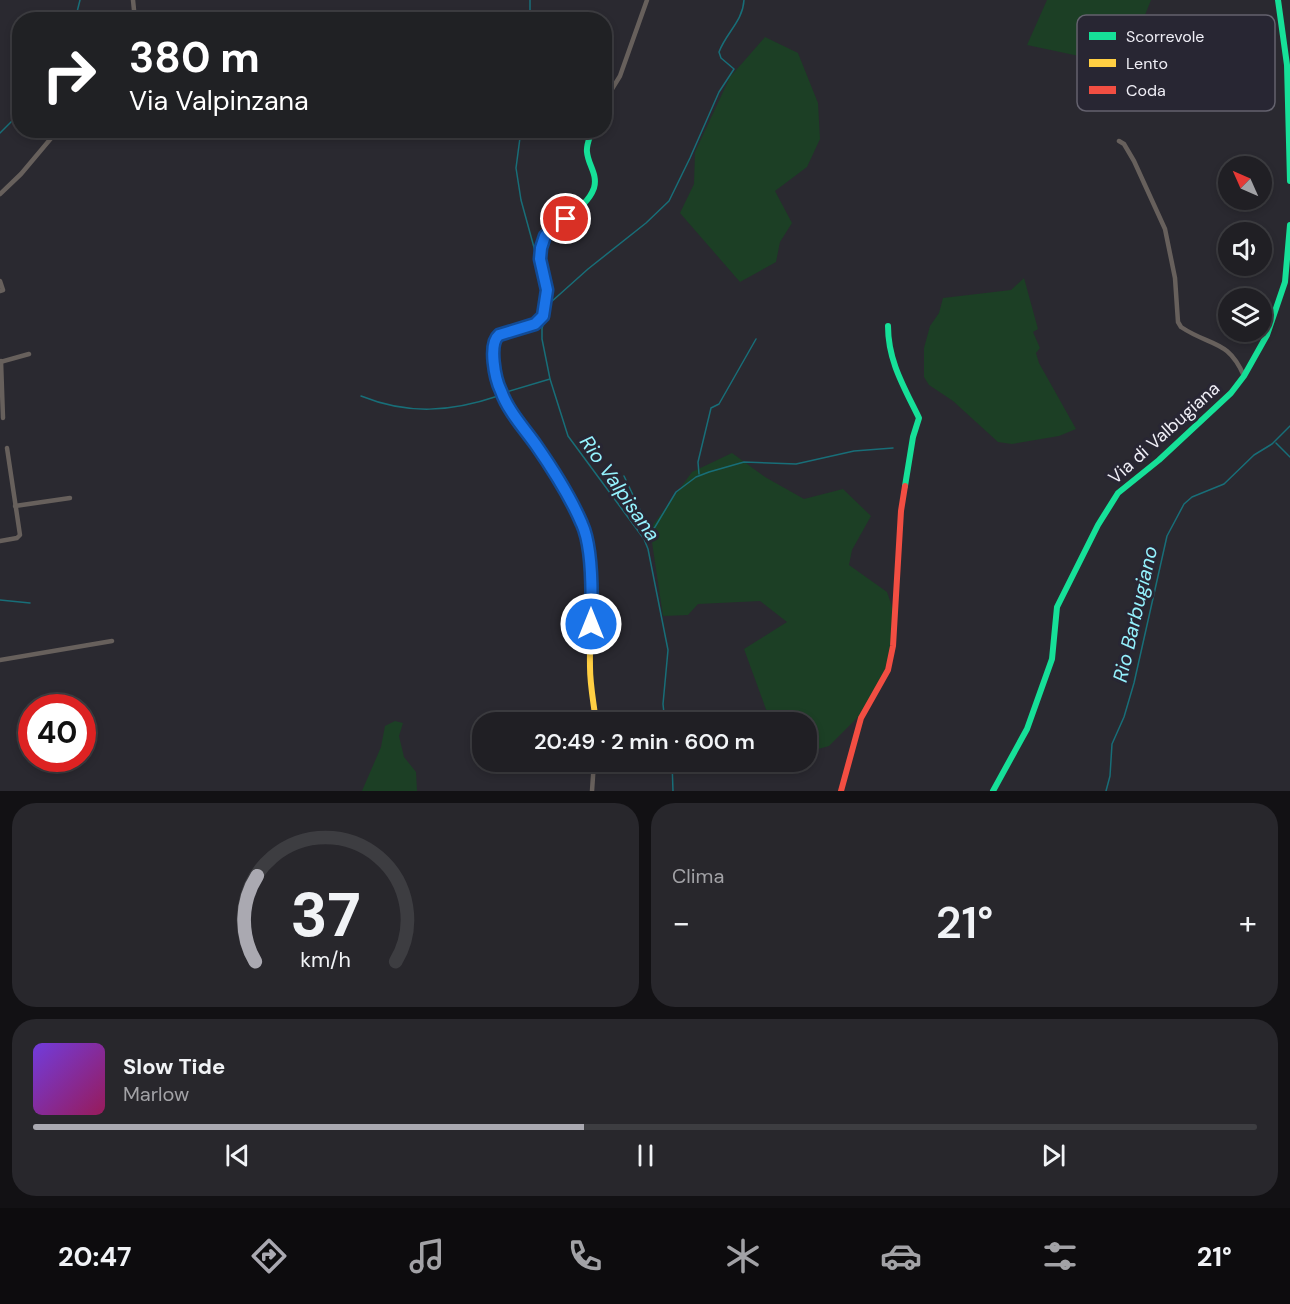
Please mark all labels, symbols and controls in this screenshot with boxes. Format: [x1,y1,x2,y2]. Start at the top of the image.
legend [1077,15,1275,111]
text: Scorrevole [1126,26,1204,47]
text: 380 m [129,30,260,85]
icon: right [30,36,108,114]
text: Lento [1126,53,1168,74]
text: Coda [1126,80,1166,101]
text: Via Valpinzana [129,83,309,118]
north arrow [1218,156,1272,210]
map controls [1218,156,1272,342]
pin [540,193,591,244]
icon: arrive [549,202,582,235]
button: sound [1218,222,1272,276]
button: layers [1218,288,1272,342]
street label: Via di Valbugiana [1103,377,1225,489]
water label: Rio Valpisana [574,430,666,546]
water label: Rio Barbugiano [1107,543,1163,685]
position arrow [559,592,623,656]
speed limit sign: 40 [18,694,96,772]
text: 20:49 · 2 min · 600 m [534,727,755,756]
text: Clima [672,863,724,889]
text: 37 [290,874,361,955]
text: 21° [936,893,993,952]
text: − [672,901,690,944]
text: + [1239,901,1257,944]
text: km/h [300,946,351,974]
text: Slow Tide [123,1052,225,1081]
text: Marlow [123,1081,189,1107]
icon: previous [221,1139,254,1172]
icon: pause [629,1139,662,1172]
icon: next [1037,1139,1070,1172]
icon: directions [248,1235,290,1277]
icon: music [406,1235,448,1277]
icon: phone [564,1235,606,1277]
icon: climate [722,1235,764,1277]
icon: car [880,1235,922,1277]
icon: filters [1039,1235,1081,1277]
text: 20:47 [58,1239,131,1274]
text: 21° [1197,1239,1232,1274]

